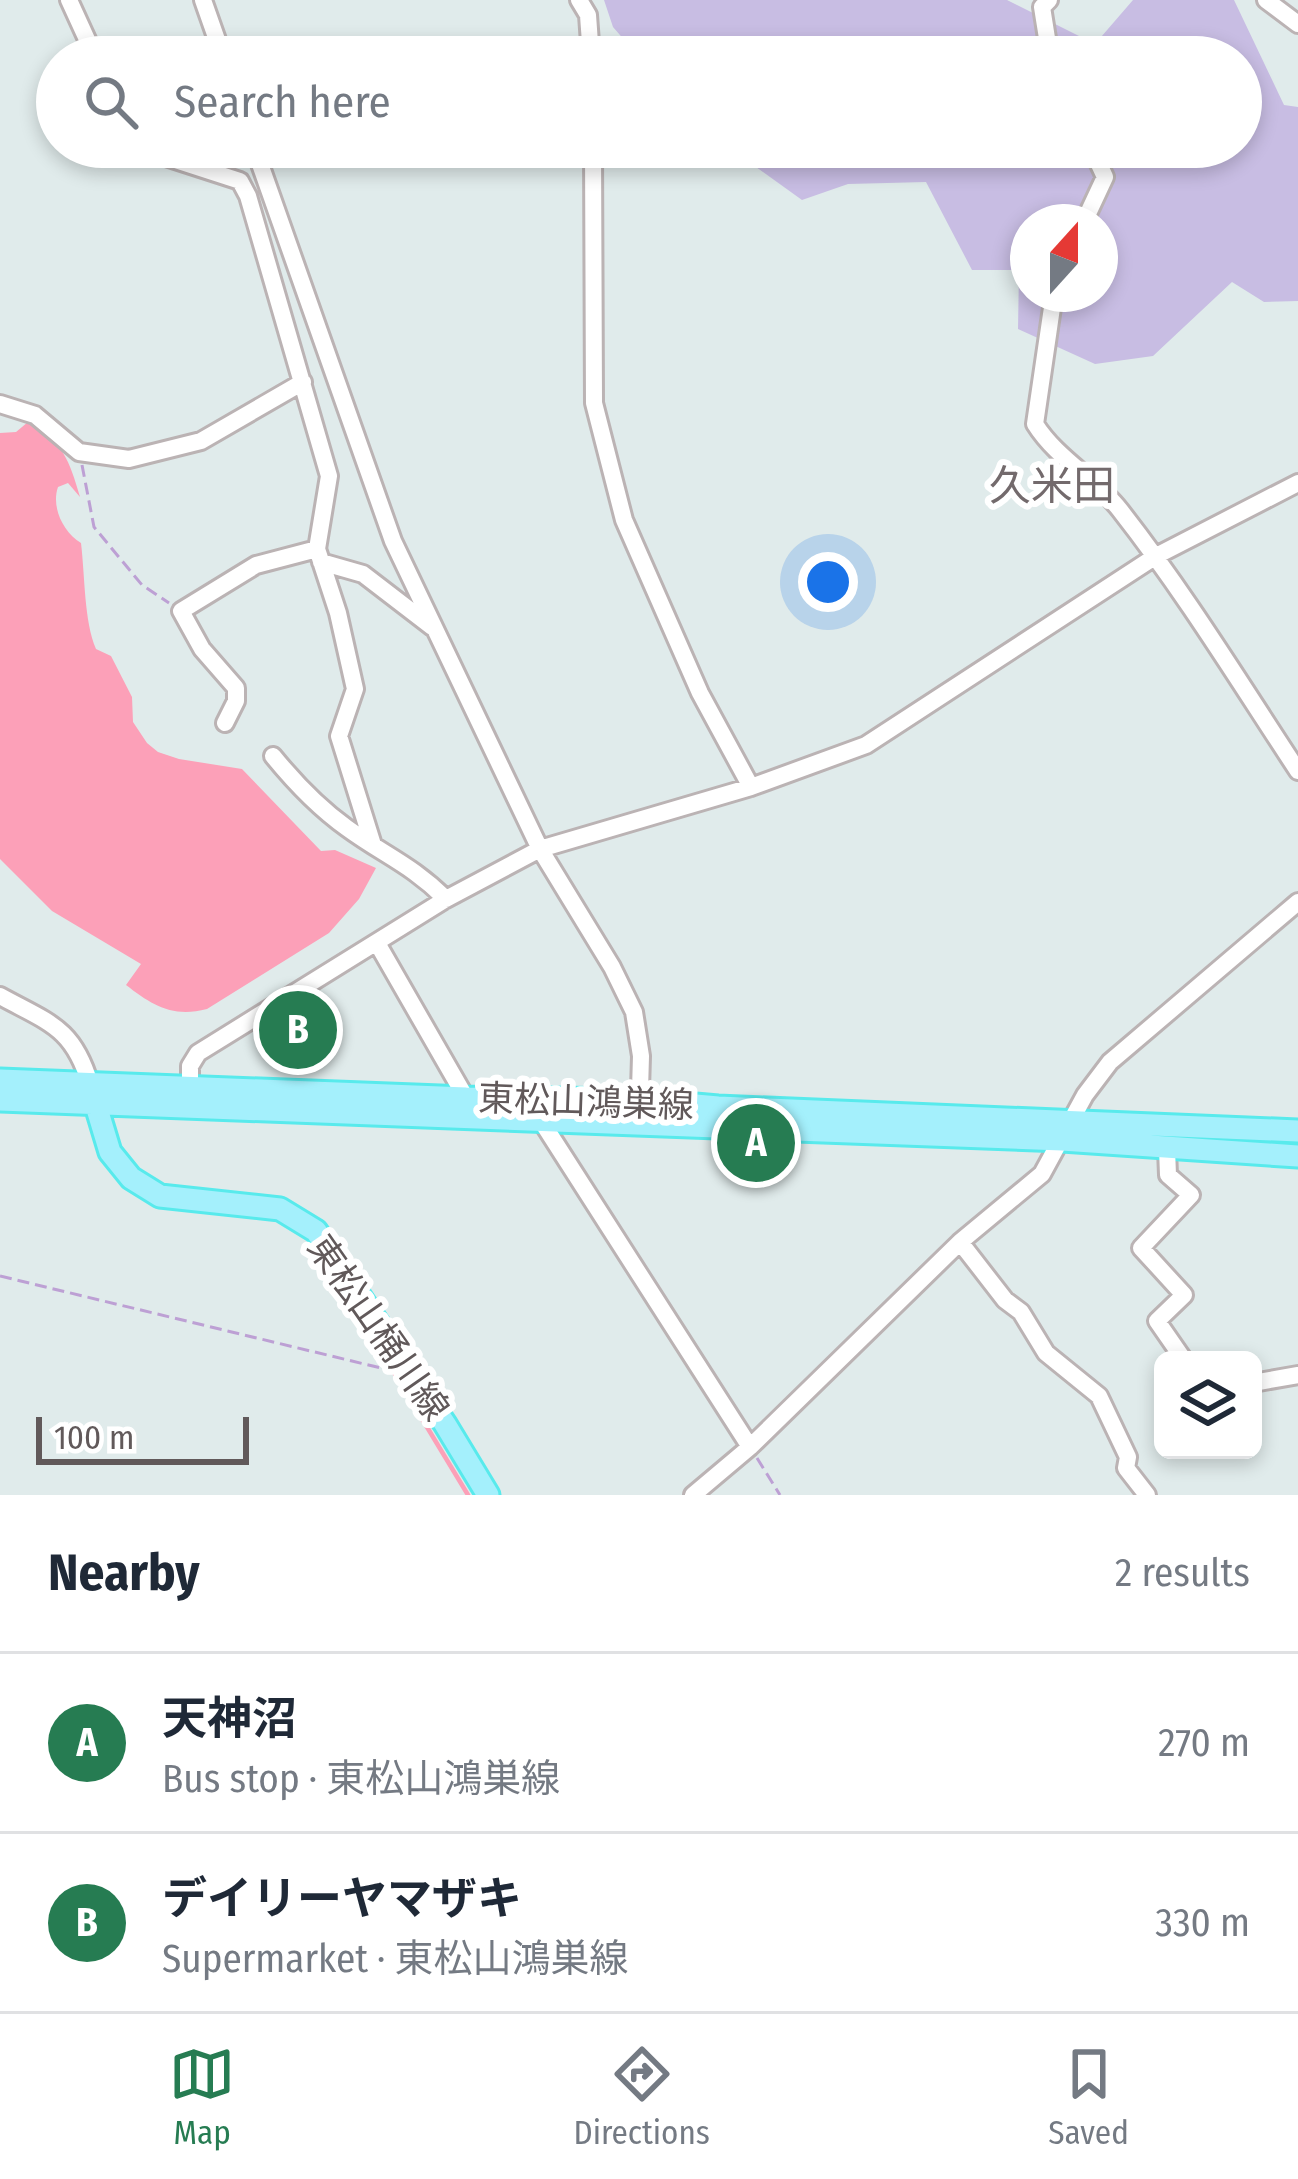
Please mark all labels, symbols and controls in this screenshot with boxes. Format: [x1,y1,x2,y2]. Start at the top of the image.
search box [36,36,1262,168]
icon: search [78,69,144,135]
text: Search here [174,75,391,129]
north arrow [1010,204,1118,312]
district label: 久米田 [989,461,1115,511]
your location [798,552,858,612]
pin: B [259,985,337,1075]
street label: 東松山鴻巣線 [477,1076,695,1128]
pin: A [717,1098,795,1188]
street label: 東松山桶川線 [298,1227,458,1429]
map controls [1154,1351,1262,1459]
button: layers [1154,1351,1262,1459]
scale bar [36,1411,249,1464]
text: 100 m [54,1418,134,1458]
text: Nearby [48,1542,200,1604]
text: 2 results [1115,1550,1250,1596]
text: 天神沼 [162,1692,297,1746]
text: A [76,1720,98,1766]
text: 270 m [1158,1720,1250,1766]
text: Bus stop · 東松山鴻巣線 [162,1756,560,1802]
text: デイリーヤマザキ [162,1872,522,1926]
text: B [76,1900,98,1946]
text: 330 m [1155,1900,1250,1946]
text: Supermarket · 東松山鴻巣線 [162,1936,629,1982]
tab: Map [169,2041,235,2153]
tab: Directions [573,2041,710,2153]
tab: Saved [1048,2041,1129,2153]

